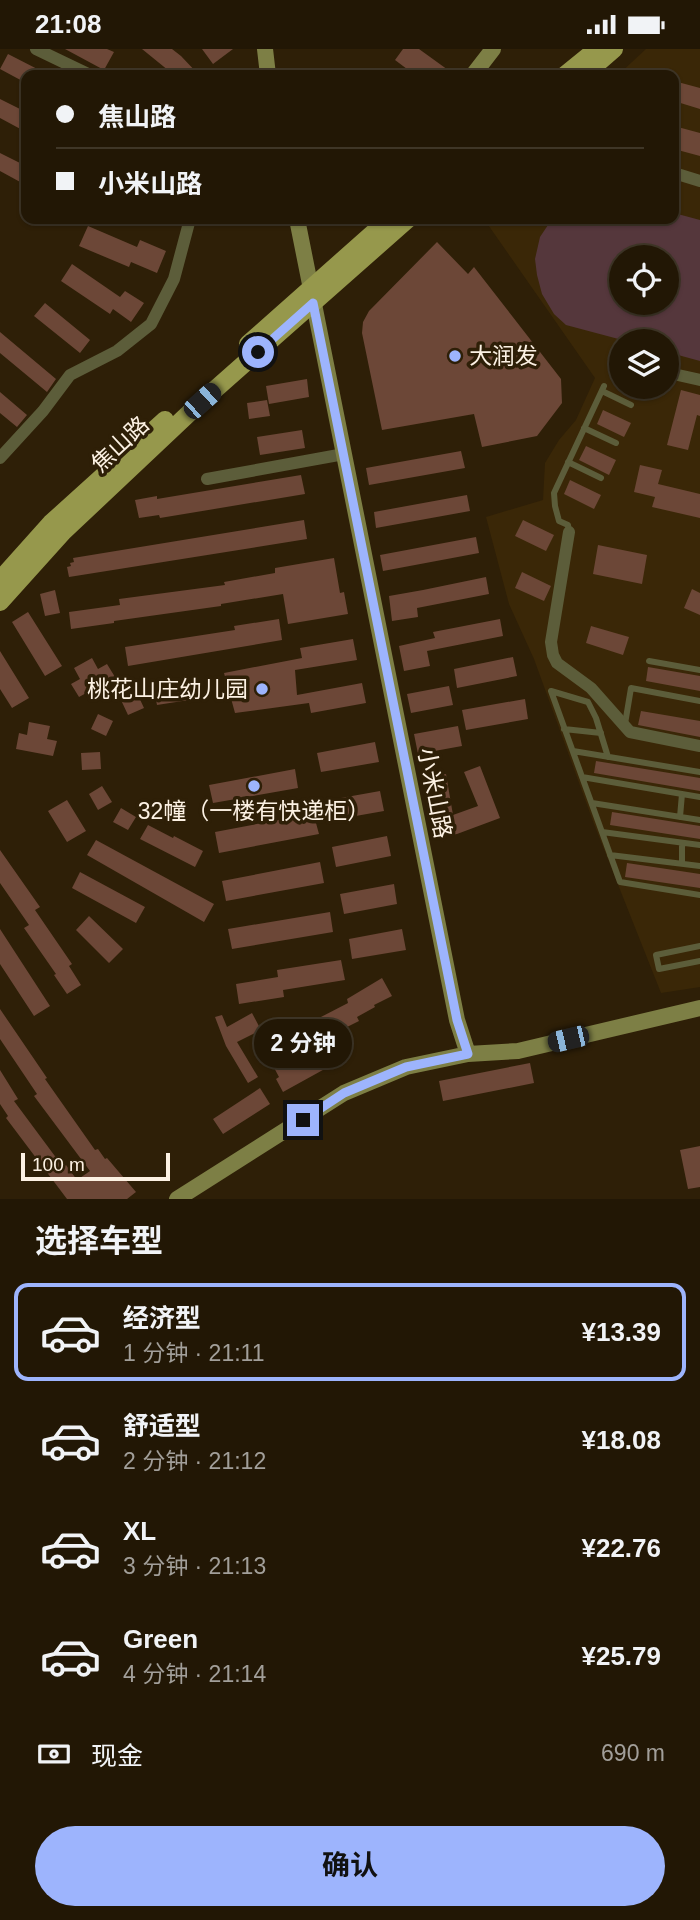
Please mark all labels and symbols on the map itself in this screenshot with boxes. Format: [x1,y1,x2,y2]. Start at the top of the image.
route start [242,336,274,368]
place label: 大润发 [469,343,538,369]
marker: 大润发 [447,348,463,364]
car [180,379,225,423]
street label: 焦山路 [86,411,154,477]
place label: 桃花山庄幼儿园 [87,676,248,702]
marker: 桃花山庄幼儿园 [254,681,270,697]
street label: 小米山路 [413,745,457,841]
marker: 32幢（一楼有快递柜） [246,778,262,794]
place label: 32幢（一楼有快递柜） [138,798,370,824]
callout: 2 分钟 [254,1019,352,1067]
car [546,1024,591,1054]
route end [287,1104,319,1136]
scale bar [21,1150,170,1182]

